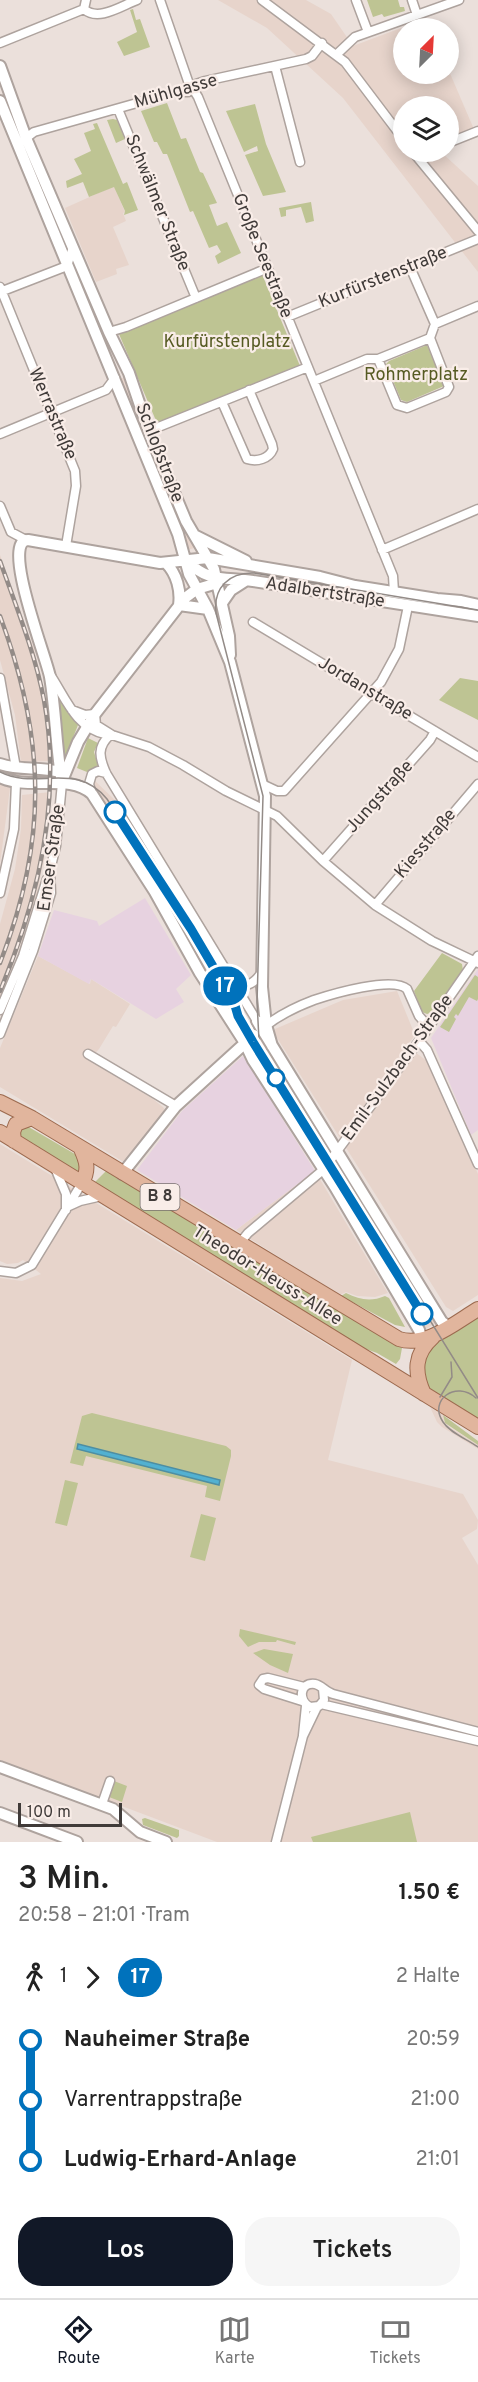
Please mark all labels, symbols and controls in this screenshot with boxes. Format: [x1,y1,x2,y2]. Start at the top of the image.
north arrow [393,18,459,84]
map controls [393,18,459,162]
street label: Mühlgasse [132,69,220,115]
button: layers [393,96,459,162]
street label: Schwälmer Straße [119,131,195,275]
street label: Große Seestraße [226,190,298,322]
street label: Kurfürstenstraße [315,242,451,314]
park label: Kurfürstenplatz [163,331,291,354]
park label: Rohmerplatz [364,364,468,387]
street label: Werrastraße [22,365,82,463]
street label: Schloßstraße [130,400,188,506]
street label: Adalbertstraße [264,572,386,614]
street label: Jordanstraße [313,652,417,726]
street label: Jungstraße [341,756,419,838]
unlabelled marker [104,801,126,823]
street label: Emser Straße [33,803,71,913]
street label: Kiesstraße [390,804,462,884]
line badge: 17 [198,966,252,1006]
text: 17 [215,973,235,1000]
street label: Emil-Sulzbach-Straße [337,990,459,1146]
unlabelled marker [267,1069,285,1087]
road number: B 8 [140,1184,180,1210]
street label: Theodor-Heuss-Allee [188,1221,346,1331]
unlabelled marker [411,1303,433,1325]
scale bar [18,1800,122,1828]
text: 100 m [27,1803,71,1823]
text: 3 Min. [18,1859,109,1901]
text: 1.50 € [398,1880,460,1907]
text: 20:58 – 21:01 · Tram [18,1903,190,1929]
icon: walk [18,1961,51,1994]
icon: forward [76,1961,109,1994]
text: 1 [60,1964,67,1990]
text: 17 [130,1964,150,1991]
text: 2 Halte [396,1964,460,1990]
text: Nauheimer Straße [64,2027,250,2054]
text: 20:59 [406,2027,460,2053]
text: Varrentrappstraße [64,2087,242,2114]
text: 21:00 [410,2087,460,2113]
text: Ludwig-Erhard-Anlage [64,2147,297,2174]
text: 21:01 [416,2147,460,2173]
button: Los [18,2217,233,2286]
button: Tickets [245,2217,460,2286]
tab: Route [57,2313,100,2369]
tab: Karte [215,2313,255,2369]
tab: Tickets [369,2313,421,2369]

